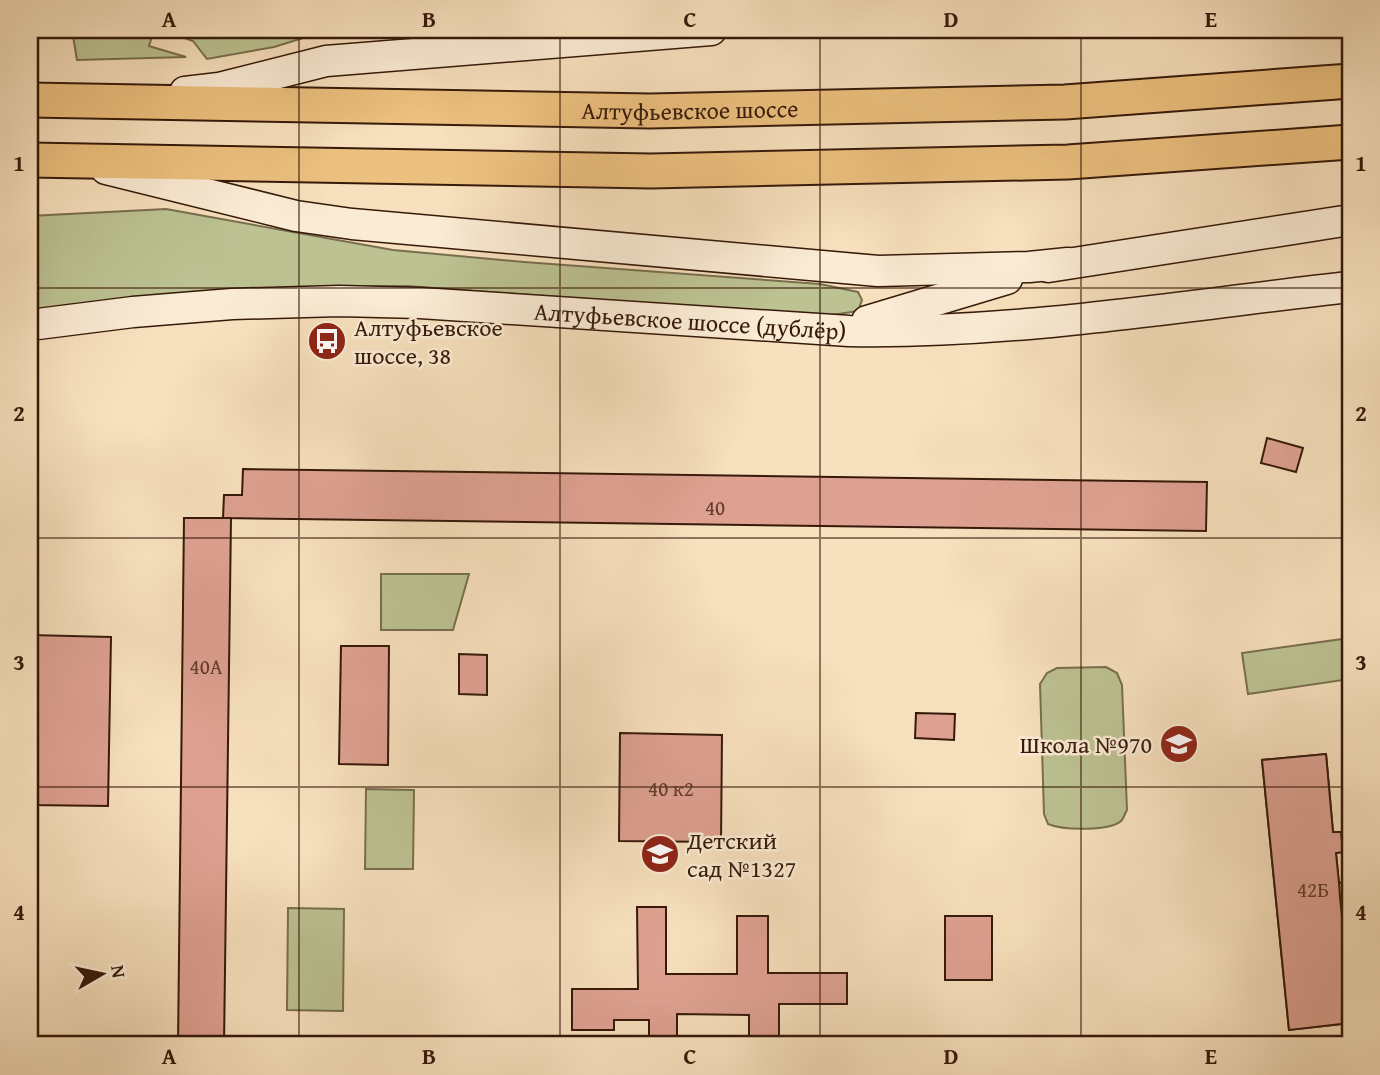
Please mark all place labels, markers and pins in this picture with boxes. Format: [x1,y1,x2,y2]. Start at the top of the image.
place label: Алтуфьевское шоссе, 38 [354,310,503,373]
bus stop icon: Алтуфьевское шоссе, 38 [306,320,348,362]
school or university icon: Школа №970 [1158,723,1200,765]
place label: Школа №970 [1020,727,1152,762]
place label: Детский сад №1327 [686,823,796,886]
school or university icon: Детский сад №1327 [639,833,681,875]

